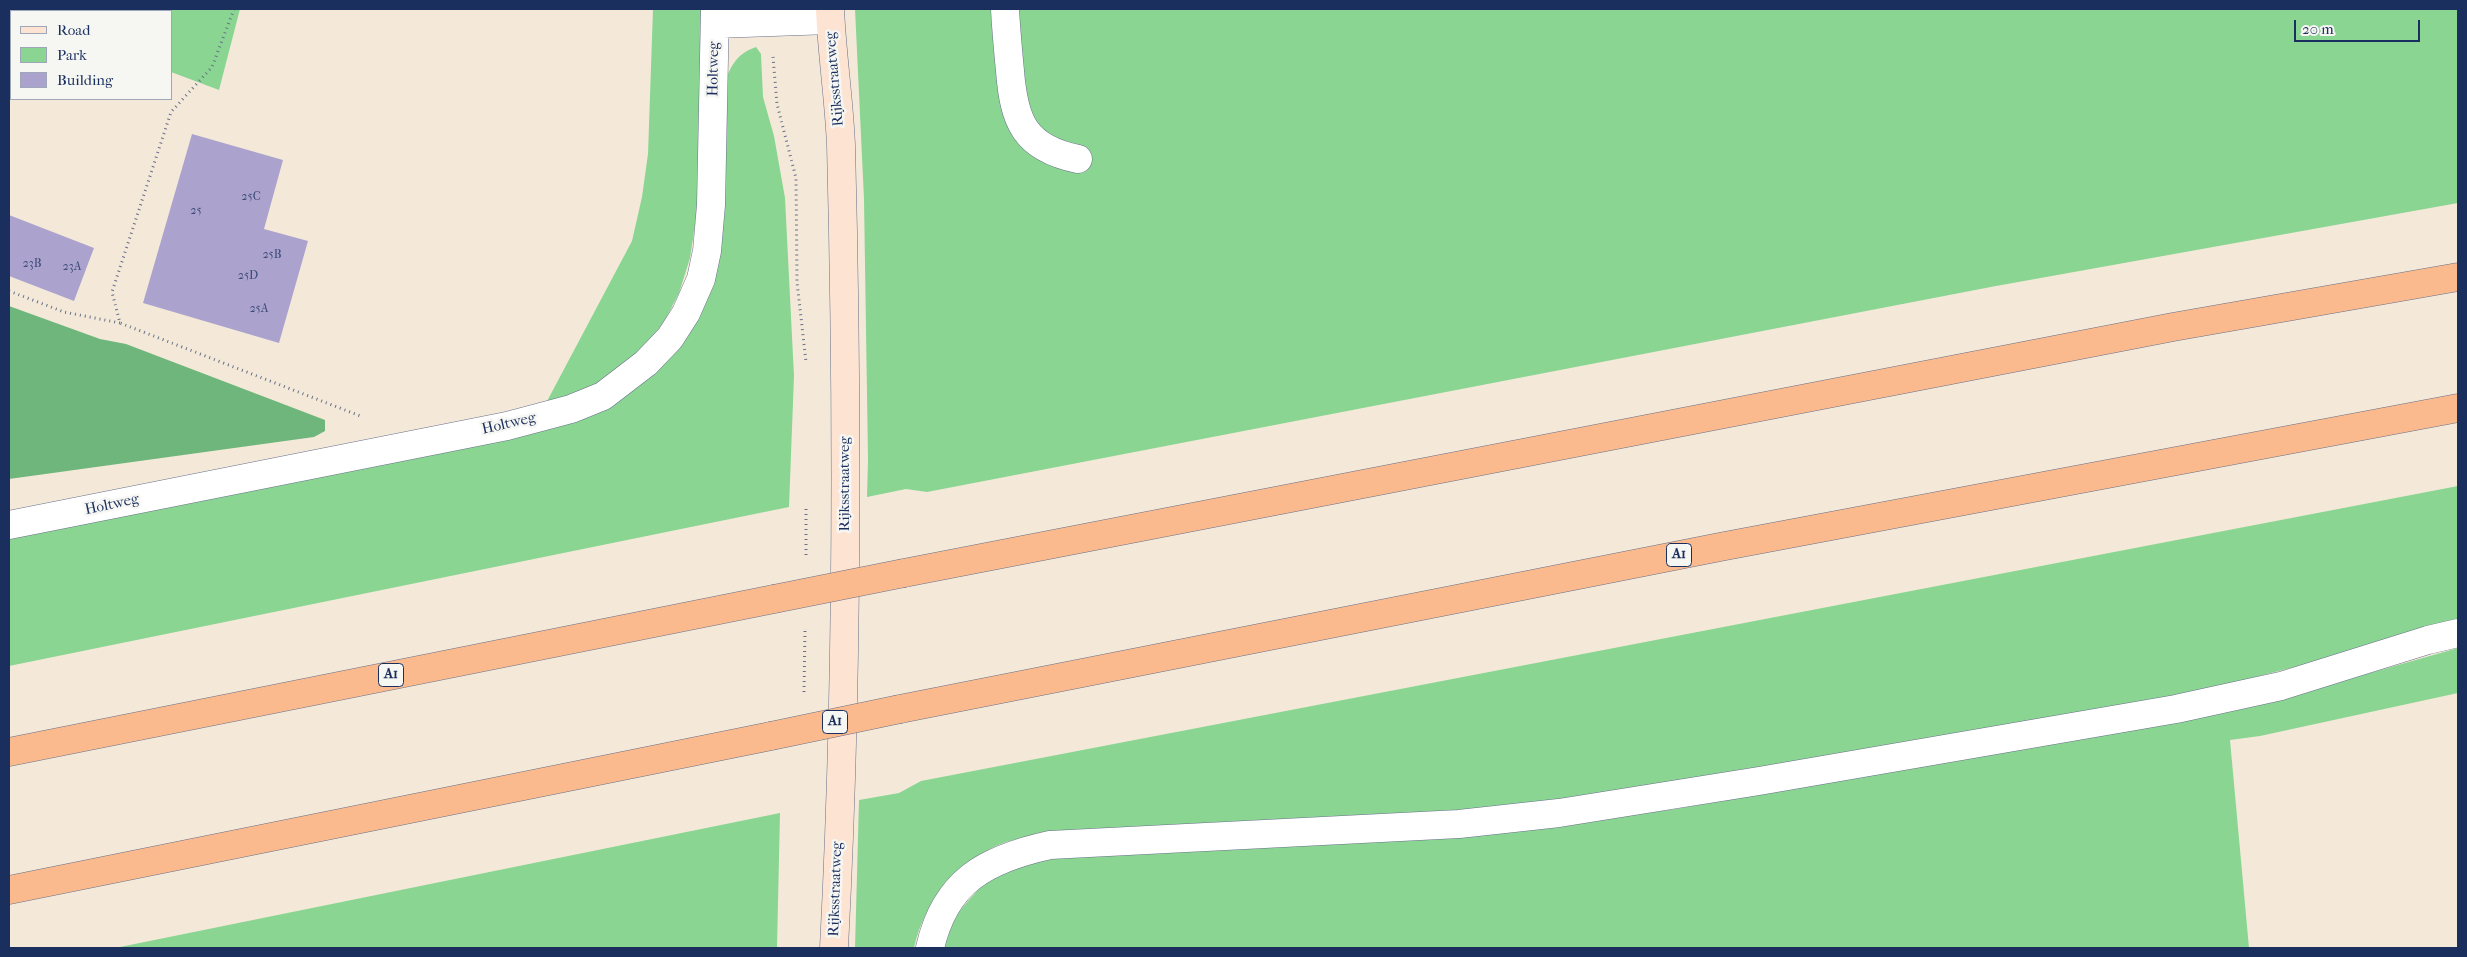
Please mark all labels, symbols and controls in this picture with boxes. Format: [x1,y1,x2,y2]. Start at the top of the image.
legend [10,10,172,100]
scale bar [2297,10,2423,42]
text: 20 m [2302,20,2334,38]
text: Road [57,21,90,39]
street label: Rijksstraatweg [822,31,848,127]
street label: Holtweg [705,41,723,97]
text: Park [57,46,87,64]
text: Building [57,71,113,89]
house number: 25C [241,190,261,204]
house number: 25 [190,204,202,218]
house number: 25B [262,248,282,262]
house number: 23B [23,257,41,271]
house number: 23A [63,260,81,274]
house number: 25D [238,269,258,283]
house number: 25A [249,302,269,316]
street label: Holtweg [480,409,538,439]
street label: Rijksstraatweg [836,436,854,532]
street label: Holtweg [83,490,141,520]
road number: A1 [1666,544,1692,566]
road number: A1 [378,664,404,686]
road number: A1 [822,710,848,734]
street label: Rijksstraatweg [825,841,847,937]

